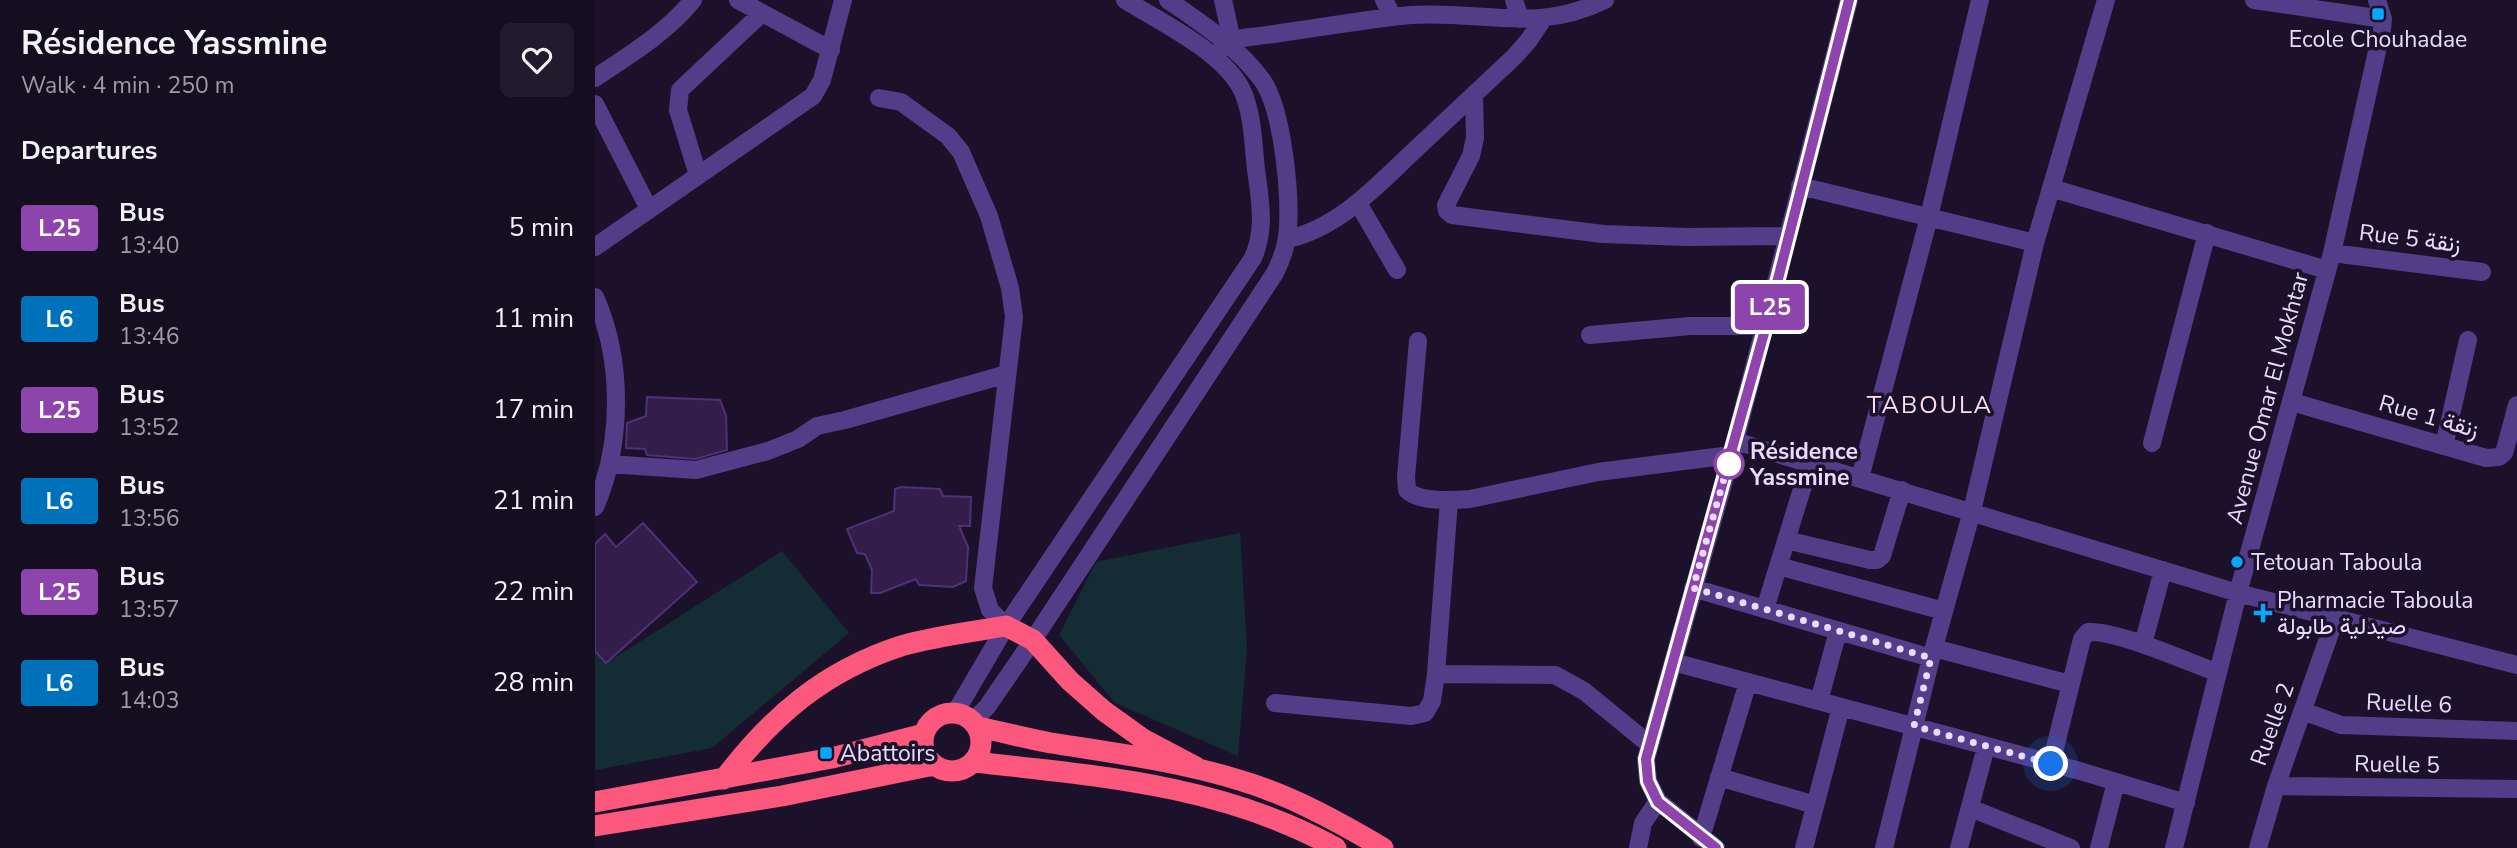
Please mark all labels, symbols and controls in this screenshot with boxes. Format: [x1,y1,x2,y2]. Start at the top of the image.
marker: Ecole Chouhadae [2370,6,2386,22]
text: Résidence Yassmine [21,21,327,66]
button: heart [500,23,574,97]
place label: Ecole Chouhadae [2289,24,2467,55]
text: Walk · 4 min · 250 m [21,70,234,101]
text: Departures [21,133,157,168]
text: Bus [119,195,165,230]
text: 5 min [509,210,574,245]
text: L25 [38,212,81,244]
street label: Rue 5 زنقة [2357,217,2463,260]
text: 13:40 [119,230,179,261]
street label: Avenue Omar El Mokhtar [2219,268,2316,527]
line badge: L25 [1730,284,1810,330]
text: Bus [119,286,165,321]
text: L25 [1749,291,1791,323]
text: 11 min [493,301,574,336]
text: L6 [46,303,73,335]
text: 13:46 [119,321,179,352]
text: Bus [119,377,165,412]
street label: Rue 1 زنقة [2375,387,2482,445]
district label: TABOULA [1867,389,1993,421]
text: 17 min [493,392,574,427]
text: L25 [38,394,81,426]
text: 13:52 [119,412,179,443]
place label: Résidence Yassmine [1749,436,1858,493]
marker: Résidence Yassmine [1714,449,1744,479]
text: Bus [119,468,165,503]
text: 21 min [493,483,574,518]
text: L6 [46,485,73,517]
text: 13:56 [119,503,179,534]
place label: Tetouan Taboula [2251,547,2422,578]
marker: Tetouan Taboula [2229,554,2245,570]
text: Bus [119,559,165,594]
text: 22 min [493,574,574,609]
text: L25 [38,576,81,608]
place label: Pharmacie Taboula صيدلية طابولة [2277,585,2473,642]
text: 13:57 [119,594,179,625]
marker: Pharmacie Taboula صيدلية طابولة [2255,605,2271,621]
text: Bus [119,650,165,685]
text: 28 min [493,665,574,700]
text: L6 [46,667,73,699]
street label: Ruelle 2 [2243,678,2302,770]
text: 14:03 [119,685,179,716]
street label: Ruelle 6 [2365,687,2452,720]
place label: Abattoirs [840,738,935,769]
marker: Abattoirs [818,745,834,761]
your location [2033,746,2068,781]
street label: Ruelle 5 [2354,748,2440,781]

